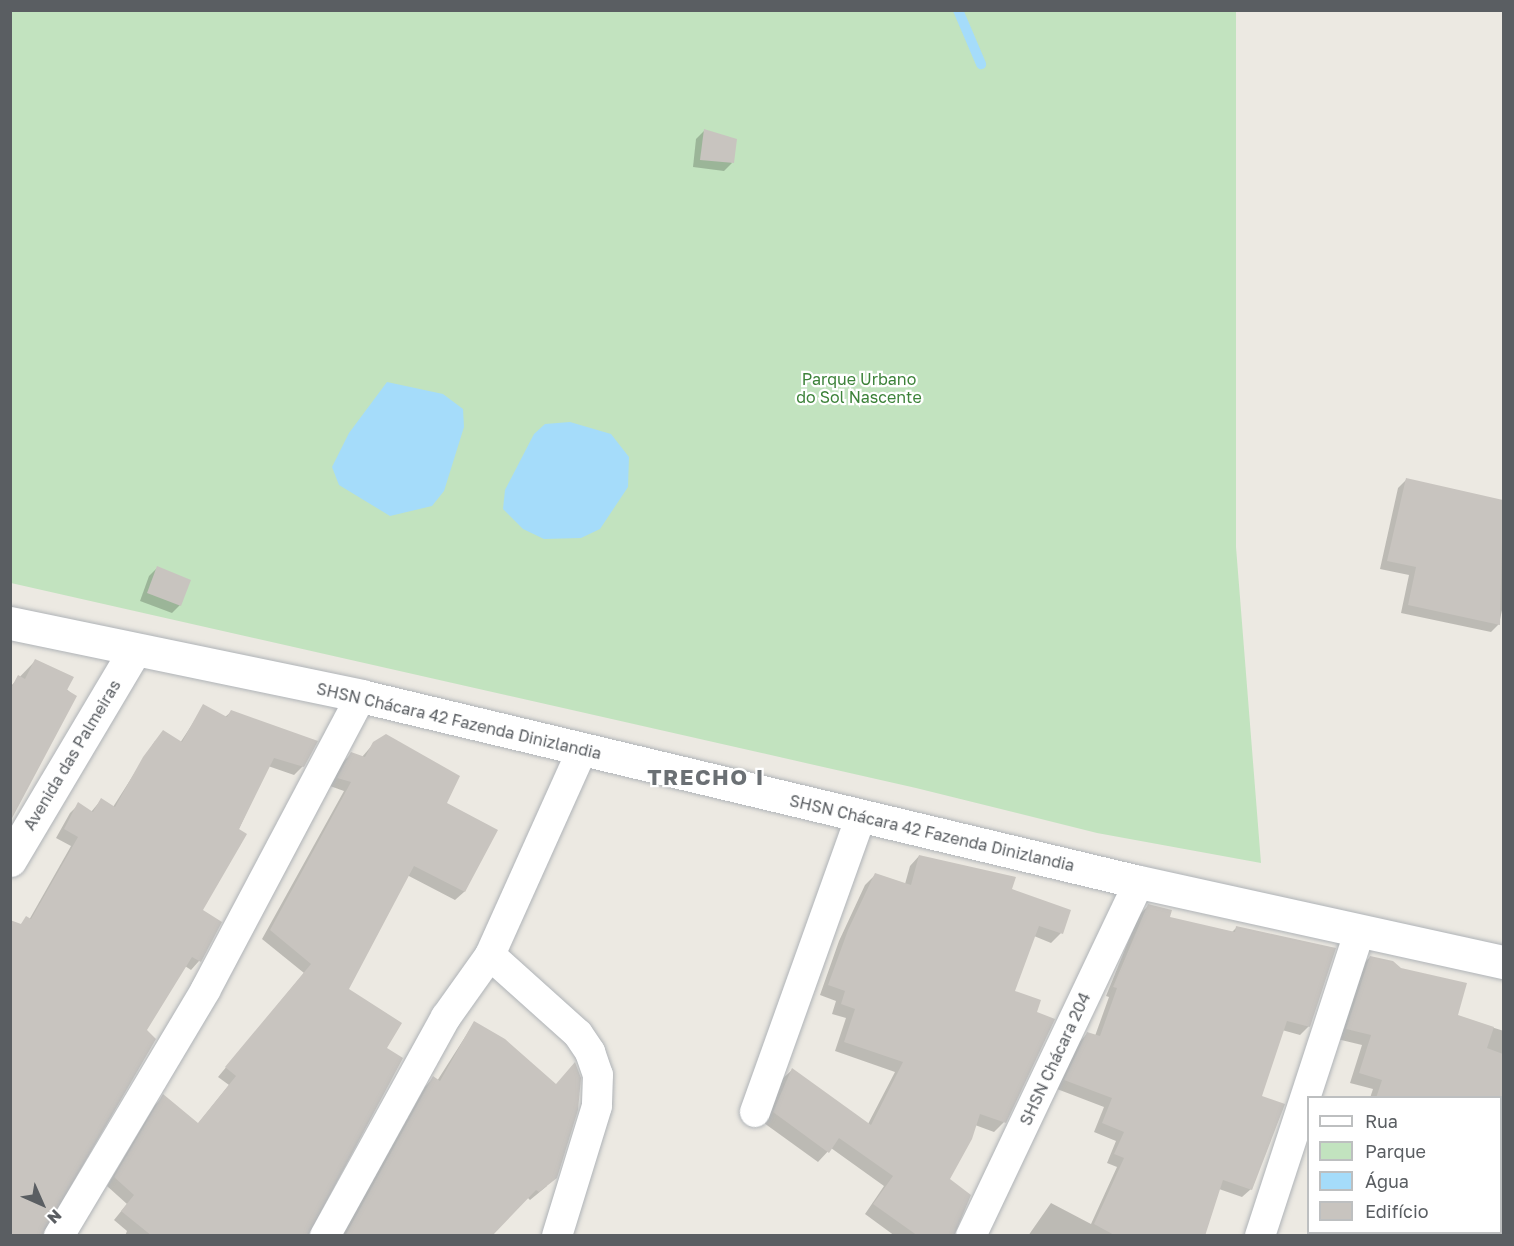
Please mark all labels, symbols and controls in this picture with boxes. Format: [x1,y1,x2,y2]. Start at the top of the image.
park label: Parque Urbano do Sol Nascente [796,369,922,407]
street label: Avenida das Palmeiras [20,676,124,834]
street label: SHSN Chácara 42 Fazenda Dinizlandia [315,679,603,763]
district label: TRECHO I [647,764,765,790]
street label: SHSN Chácara 42 Fazenda Dinizlandia [788,791,1076,875]
street label: SHSN Chácara 204 [1016,990,1094,1128]
legend [1307,1096,1502,1234]
text: Rua [1365,1110,1398,1132]
text: Parque [1365,1140,1426,1162]
text: Água [1365,1170,1409,1192]
north arrow [12,1174,72,1234]
text: Edifício [1365,1200,1429,1222]
text: N [43,1205,66,1228]

